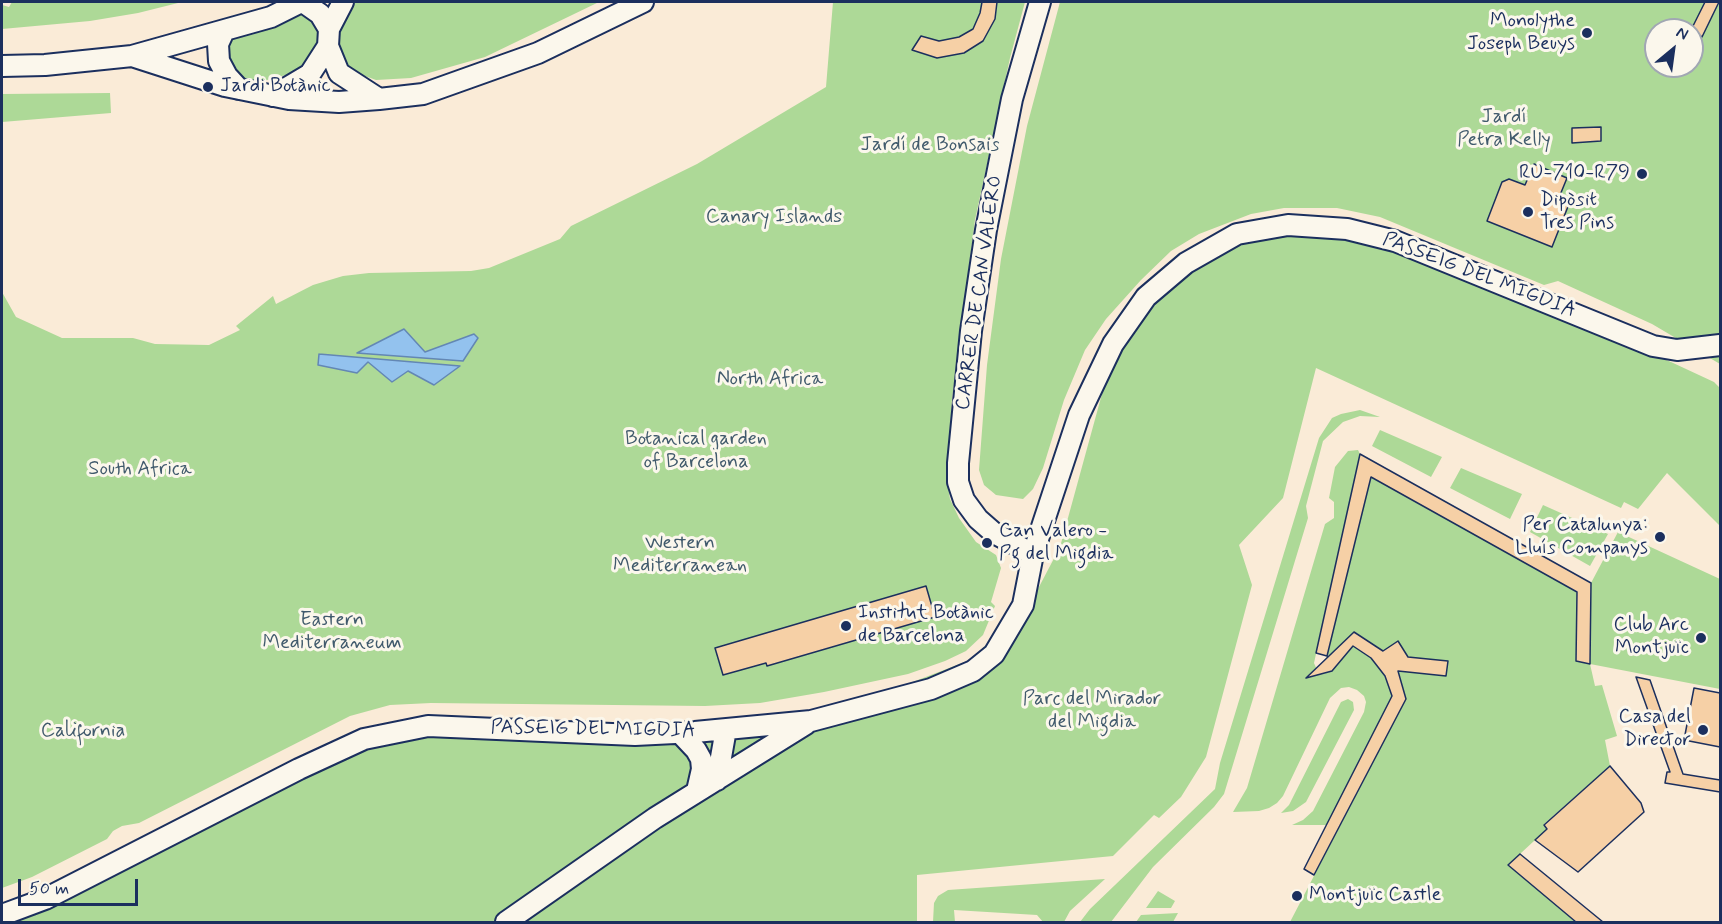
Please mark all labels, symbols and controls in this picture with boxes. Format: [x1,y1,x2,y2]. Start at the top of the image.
place label: Monolythe Joseph Beuys [1467,10,1575,57]
north arrow [1644,18,1704,78]
text: N [1672,22,1692,45]
marker: Monolythe Joseph Beuys [1580,26,1594,40]
place label: Jardi Botànic [220,75,331,99]
marker: Jardi Botànic [201,80,215,94]
park label: Jardí Petra Kelly [1457,106,1551,153]
park label: Jardí de Bonsais [860,134,1000,158]
place label: RU-710-R79 [1519,162,1630,186]
marker: RU-710-R79 [1635,167,1649,181]
street label: CARRER DE CAN VALERO [952,174,1008,412]
place label: Dipòsit Tres Pins [1540,189,1614,236]
marker: Dipòsit Tres Pins [1521,205,1535,219]
park label: Canary Islands [706,206,842,230]
street label: PASSEIG DEL MIGDIA [1379,228,1579,324]
park label: North Africa [717,368,823,392]
park label: Botanical garden of Barcelona [625,428,767,475]
park label: South Africa [88,458,192,482]
place label: Per Catalunya: Lluís Companys [1515,514,1648,561]
place label: Can Valero - Pg del Migdia [999,520,1113,567]
marker: Per Catalunya: Lluís Companys [1653,530,1667,544]
park label: Western Mediterranean [613,532,747,579]
marker: Can Valero - Pg del Migdia [980,536,994,550]
place label: Institut Botànic de Barcelona [858,602,994,649]
park label: Eastern Mediterraneum [262,609,402,656]
place label: Club Arc Montjuïc [1614,614,1689,661]
marker: Institut Botànic de Barcelona [839,619,853,633]
marker: Club Arc Montjuïc [1694,631,1708,645]
park label: Parc del Mirador del Migdia [1023,688,1161,735]
place label: Casa del Director [1619,706,1691,753]
street label: PASSEIG DEL MIGDIA [490,716,696,744]
park label: California [41,720,125,744]
marker: Casa del Director [1696,723,1710,737]
scale bar [21,867,141,905]
text: 50 m [29,877,69,901]
place label: Montjuïc Castle [1309,884,1441,908]
marker: Montjuïc Castle [1290,889,1304,903]

